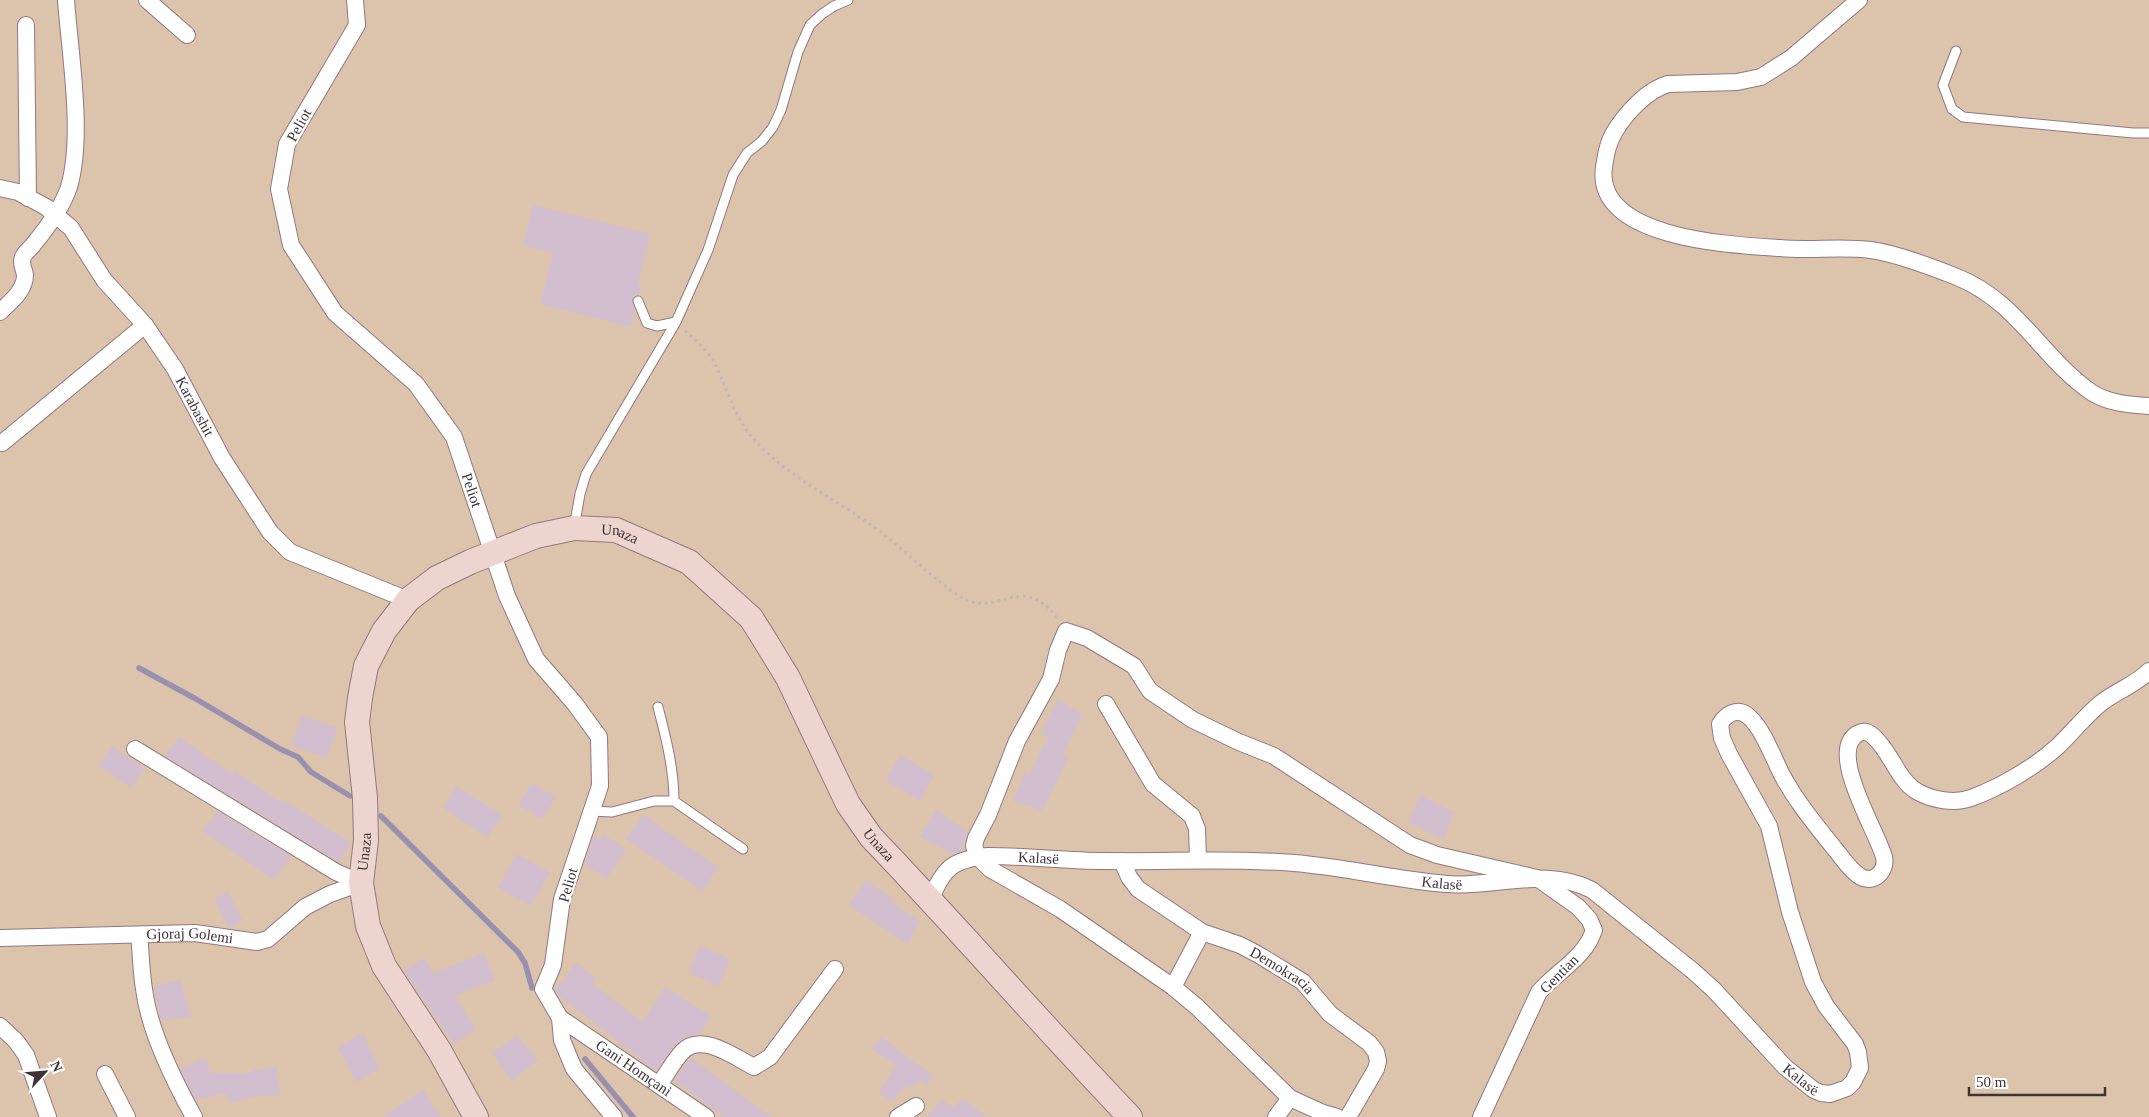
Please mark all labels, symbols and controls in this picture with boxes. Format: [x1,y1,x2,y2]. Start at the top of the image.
street label: Peliot [284,105,315,144]
street label: Karabashit [173,374,217,440]
street label: Peliot [459,471,485,510]
street label: Unaza [601,521,641,547]
street label: Unaza [860,826,898,865]
street label: Unaza [354,832,374,872]
street label: Kalasë [1018,849,1060,867]
street label: Peliot [555,865,581,904]
street label: Kalasë [1421,873,1463,893]
street label: Gjoraj Golemi [146,925,234,946]
street label: Demokracia [1247,944,1318,997]
street label: Gentian [1537,951,1582,996]
street label: Gani Homçani [593,1037,675,1099]
north arrow [20,1047,70,1097]
text: N [47,1059,65,1074]
street label: Kalasë [1780,1061,1821,1099]
scale bar [1969,1064,2105,1096]
text: 50 m [1976,1074,2007,1090]

